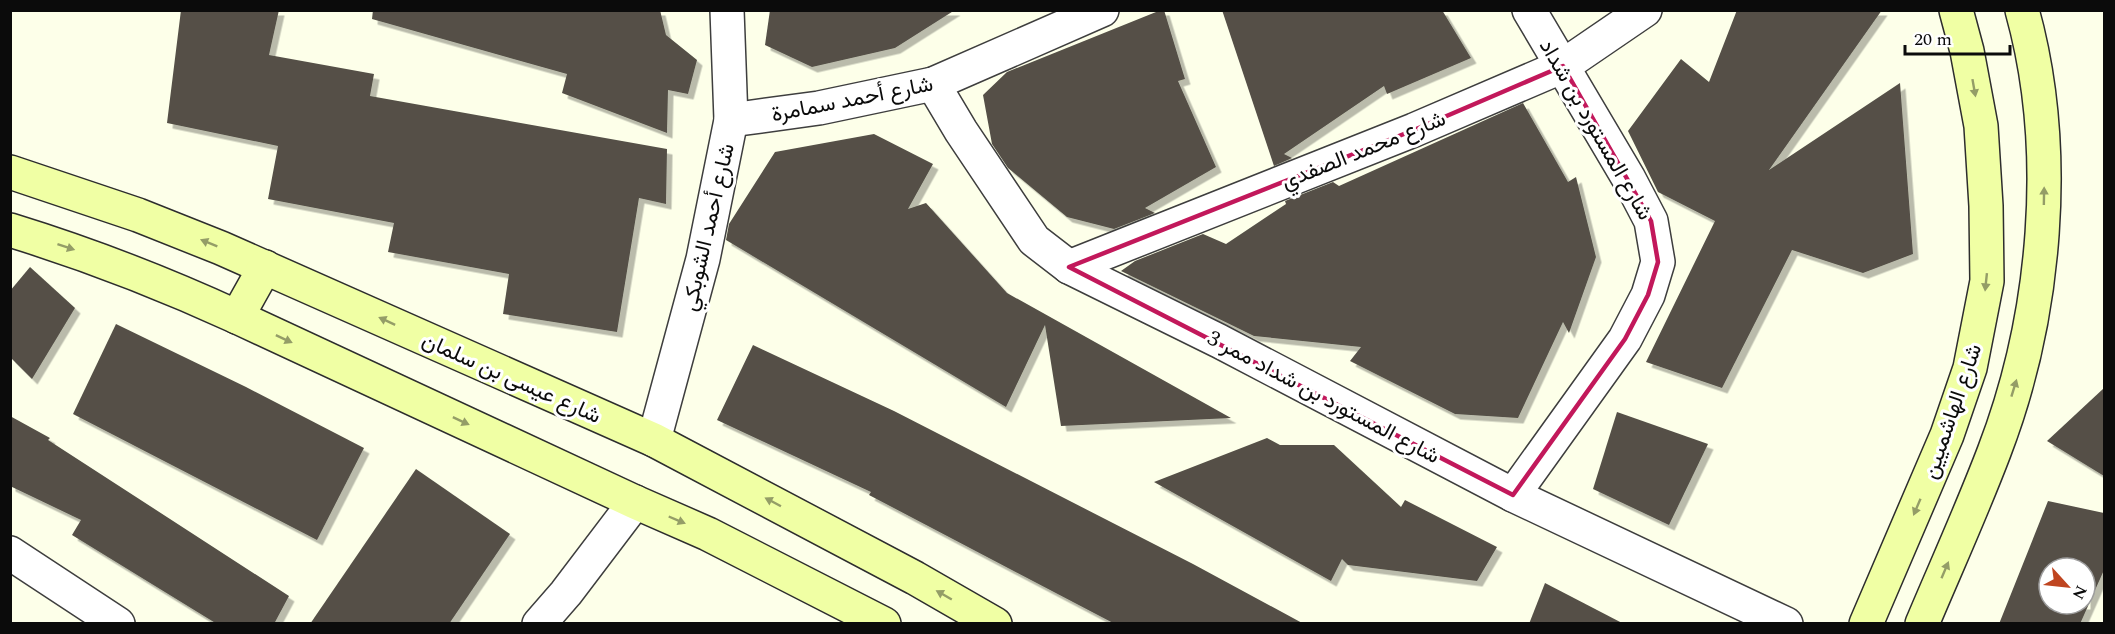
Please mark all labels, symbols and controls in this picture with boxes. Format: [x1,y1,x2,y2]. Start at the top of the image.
scale bar [1905,18,2010,56]
text: 20 m [1914,26,1952,53]
street label: شارع المستورد بن شداد [1530,33,1661,227]
street label: شارع أحمد سمامرة [769,68,936,131]
one-way arrow [1970,78,1979,97]
street label: شارع محمد الصفدي [1276,102,1451,199]
street label: شارع أحمد الشوبكي [673,140,745,315]
one-way arrow [2039,186,2049,205]
one-way arrow [199,238,217,248]
one-way arrow [57,243,75,252]
one-way arrow [1981,272,1991,291]
one-way arrow [379,317,396,326]
street label: شارع المستورد بن شداد ممر 3 [1201,322,1446,473]
street label: شارع عيسى بن سلمان [417,324,606,433]
one-way arrow [276,335,293,344]
street label: شارع الهاشميين [1914,339,1991,484]
one-way arrow [2010,379,2019,397]
one-way arrow [453,417,470,426]
one-way arrow [764,497,781,507]
one-way arrow [1912,499,1922,517]
one-way arrow [668,516,685,525]
north arrow [2037,556,2097,616]
one-way arrow [1940,560,1950,578]
text: N [2066,581,2093,604]
one-way arrow [936,589,952,600]

